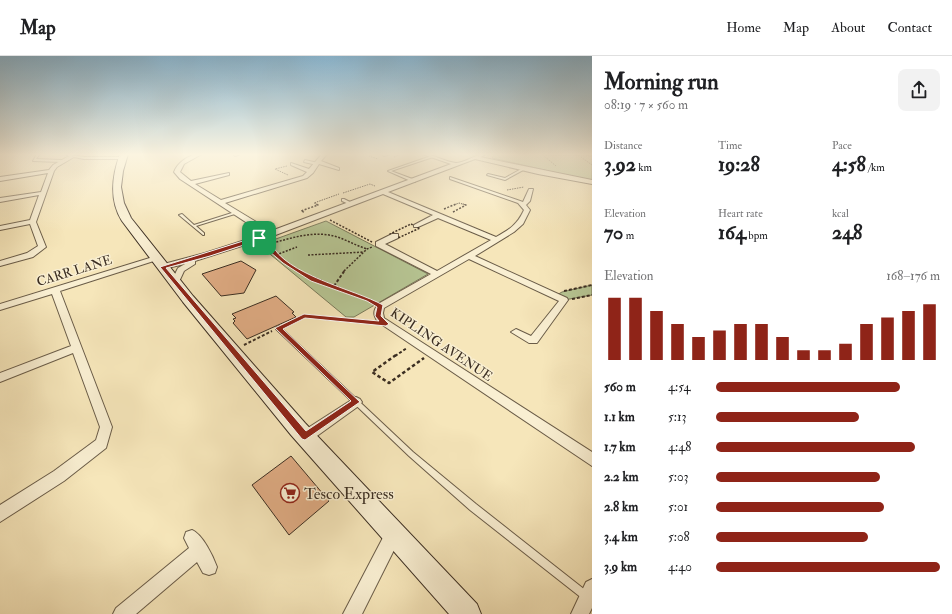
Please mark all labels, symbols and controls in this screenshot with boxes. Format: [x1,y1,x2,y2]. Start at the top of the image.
text: Map [20,16,56,40]
text: Home [726,19,761,36]
text: Map [783,19,809,36]
text: About [831,19,865,36]
text: Contact [887,19,932,36]
text: Morning run [604,68,719,96]
button: share [898,69,940,111]
text: 08:19 · 7 × 560 m [604,97,688,113]
text: Distance [604,139,642,152]
text: Time [718,139,742,152]
text: Pace [832,139,852,152]
text: 3.92 [604,152,636,177]
text: 19:28 [718,152,760,177]
text: 4:58 [832,152,866,177]
text: km [636,161,652,174]
text: /km [866,161,885,174]
text: Elevation [604,207,646,220]
text: Heart rate [718,207,763,220]
text: kcal [832,207,849,220]
text: 70 [604,220,623,245]
text: 164 [718,220,746,245]
text: 248 [832,220,862,245]
pin [242,221,276,255]
icon: arrive [248,227,270,249]
text: m [623,229,634,242]
text: bpm [746,229,768,242]
street label: CARR LANE [35,252,114,290]
text: Elevation [604,268,654,284]
text: 168–176 m [886,268,940,284]
street label: KIPLING AVENUE [387,305,496,385]
text: 560 m [604,379,636,395]
text: 4:54 [668,379,691,395]
text: 1.1 km [604,409,635,425]
text: 5:13 [668,409,687,425]
text: 1.7 km [604,439,636,455]
text: 4:48 [668,439,691,455]
text: 2.2 km [604,469,639,485]
text: 5:03 [668,469,689,485]
supermarket icon: Tesco Express [279,482,301,504]
place label: Tesco Express [304,484,394,505]
text: 2.8 km [604,499,638,515]
text: 5:01 [668,499,688,515]
text: 3.4 km [604,529,638,545]
text: 5:08 [668,529,690,545]
text: 3.9 km [604,559,637,575]
text: 4:40 [668,559,692,575]

